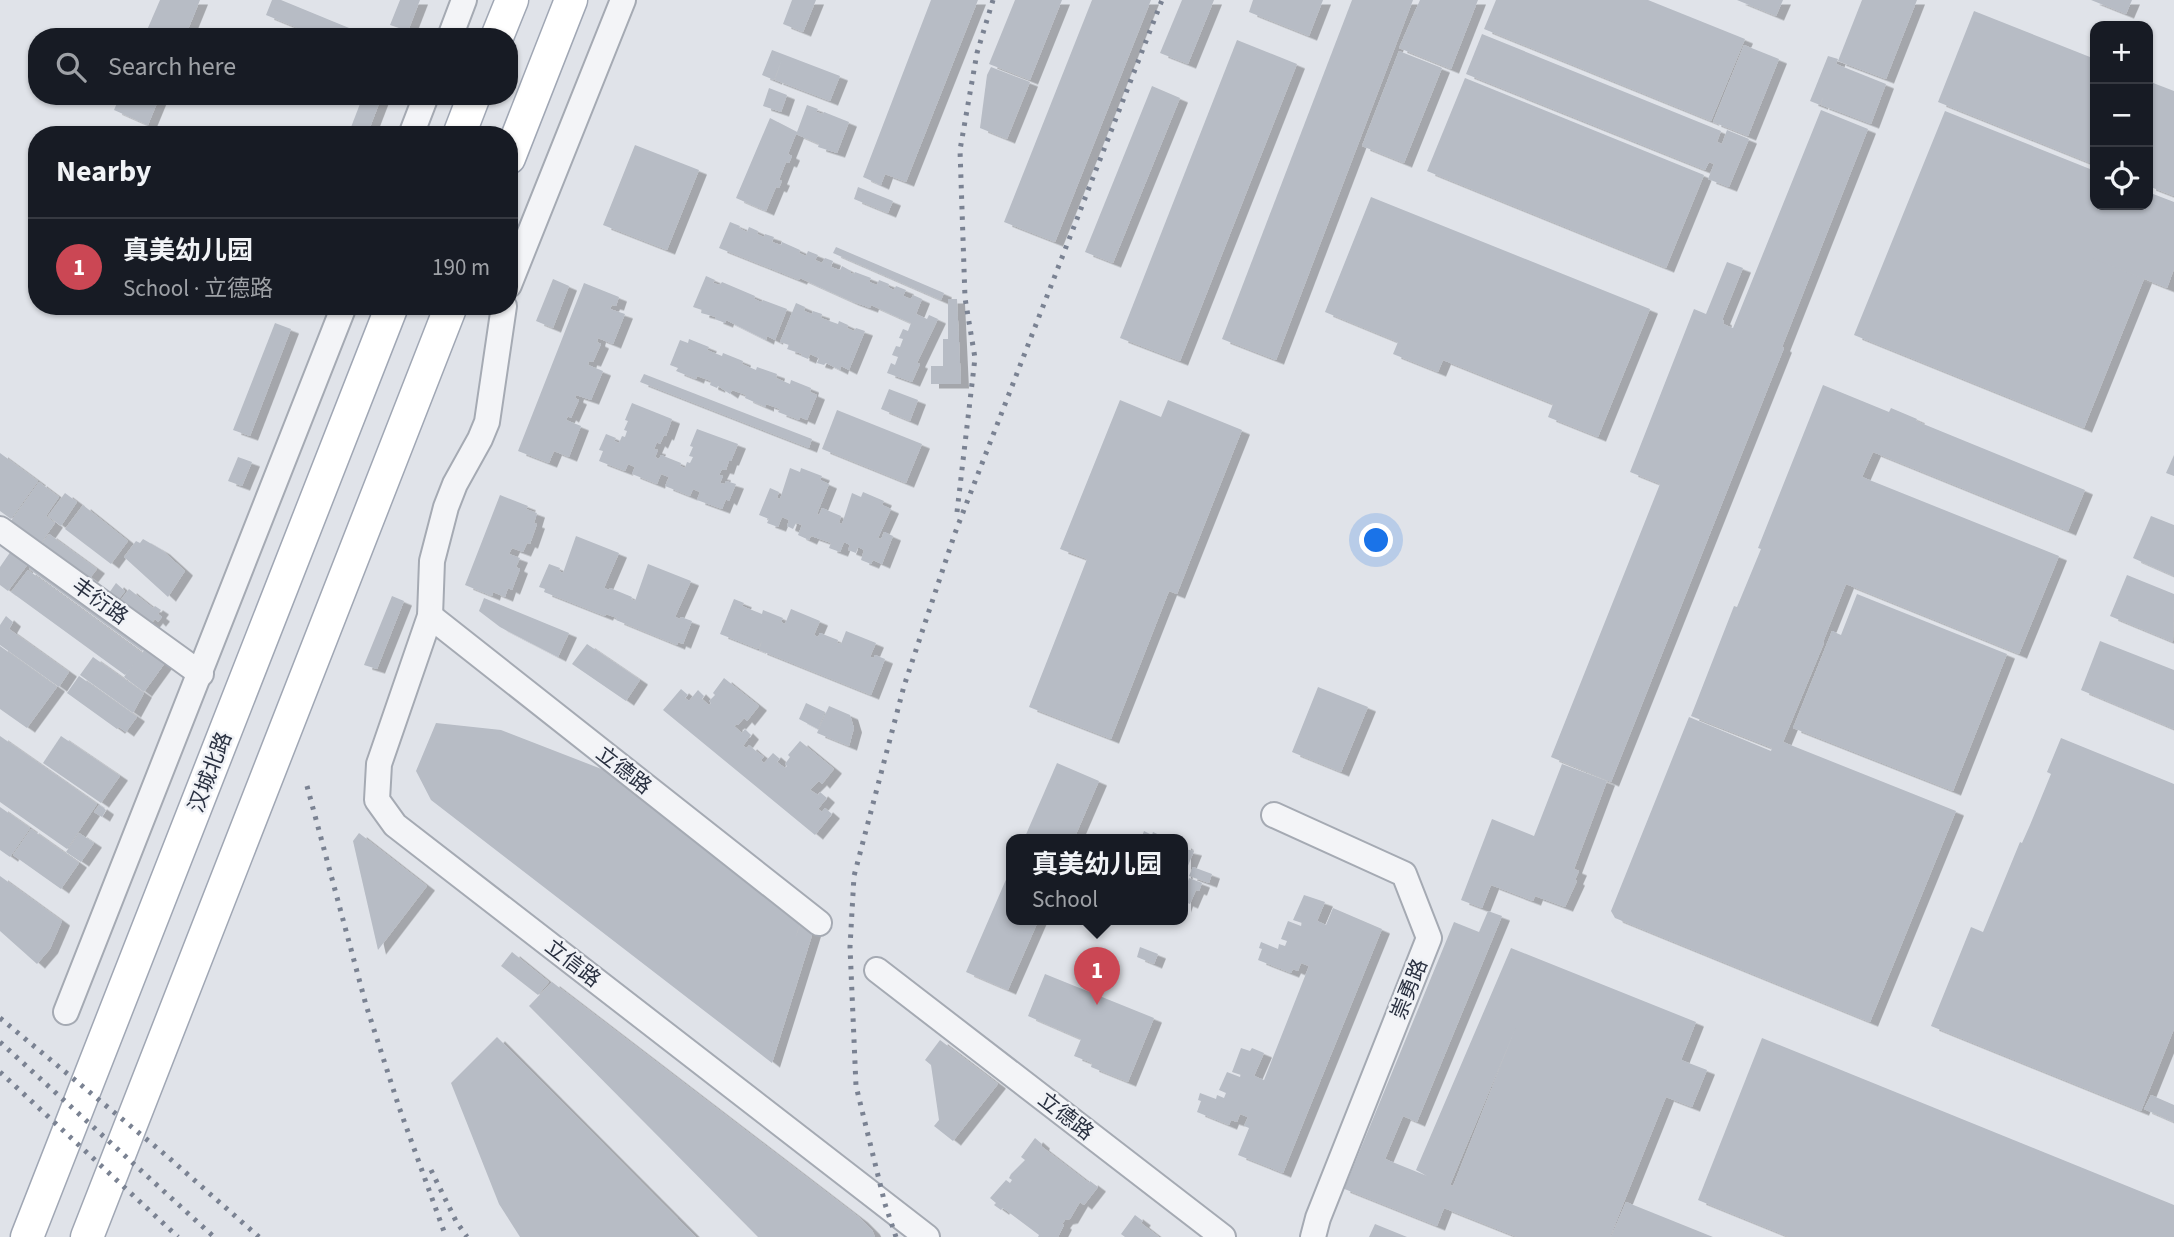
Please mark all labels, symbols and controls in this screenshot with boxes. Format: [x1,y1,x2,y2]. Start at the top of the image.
map controls [2090,21,2153,210]
button: + [2090,21,2153,84]
search box [28,28,518,105]
icon: search [52,48,90,86]
text: Search here [108,48,236,85]
button: − [2090,84,2153,147]
button: locate [2090,147,2153,210]
text: Nearby [56,150,151,193]
text: 真美幼儿园 [123,232,253,269]
text: 1 [73,251,85,284]
text: 190 m [432,251,490,284]
text: School · 立德路 [123,272,273,305]
your location [1359,523,1393,557]
street label: 丰衍路 [66,570,134,632]
street label: 汉城北路 [181,727,239,817]
street label: 立德路 [590,739,658,801]
popup [1006,834,1188,925]
text: 真美幼儿园 [1032,846,1162,883]
text: School [1032,883,1098,916]
street label: 立信路 [539,932,607,994]
pin: 1 [1074,947,1120,1005]
street label: 崇勇路 [1383,954,1435,1024]
street label: 立德路 [1032,1085,1100,1147]

